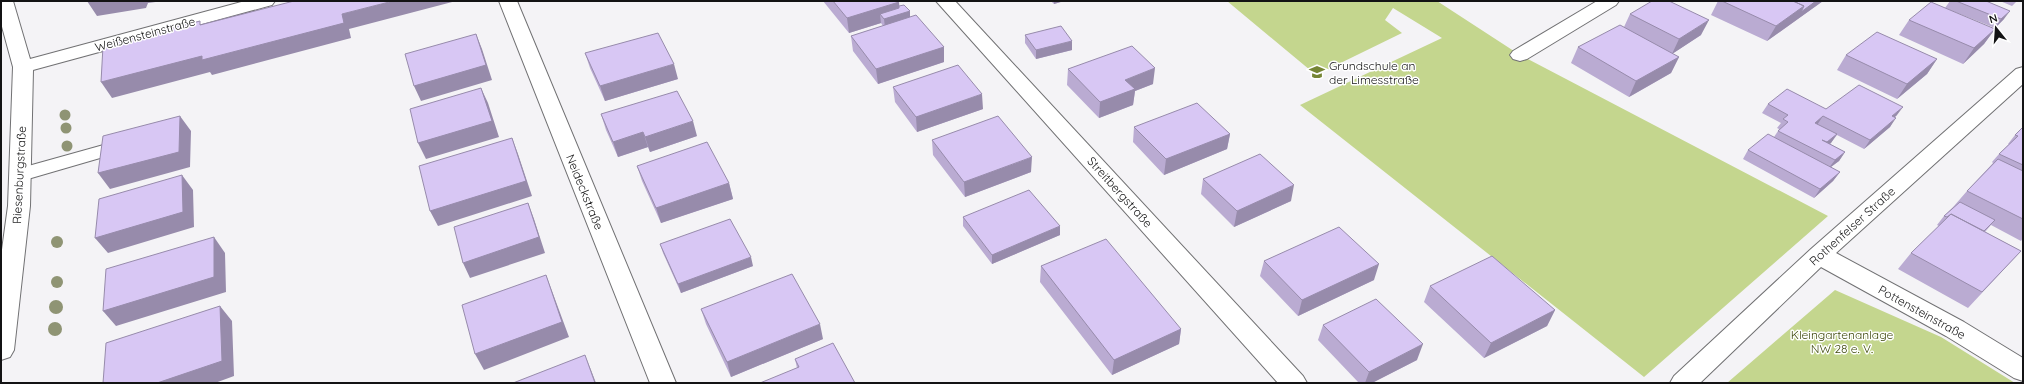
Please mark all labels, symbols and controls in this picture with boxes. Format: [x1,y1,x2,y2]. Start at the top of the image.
north arrow [1976,8,2016,48]
text: N [1987,11,1999,26]
street label: Weißensteinstraße [93,13,197,55]
place label: Grundschule an der Limesstraße [1329,58,1419,87]
school or university icon: Grundschule an der Limesstraße [1308,63,1326,81]
street label: Riesenburgstraße [9,125,29,224]
street label: Neideckstraße [563,152,607,232]
street label: Streitbergstraße [1084,154,1156,231]
street label: Rothenfelser Straße [1806,183,1898,268]
street label: Pottensteinstraße [1876,282,1968,342]
park label: Kleingartenanlage NW 28 e. V. [1791,327,1893,356]

